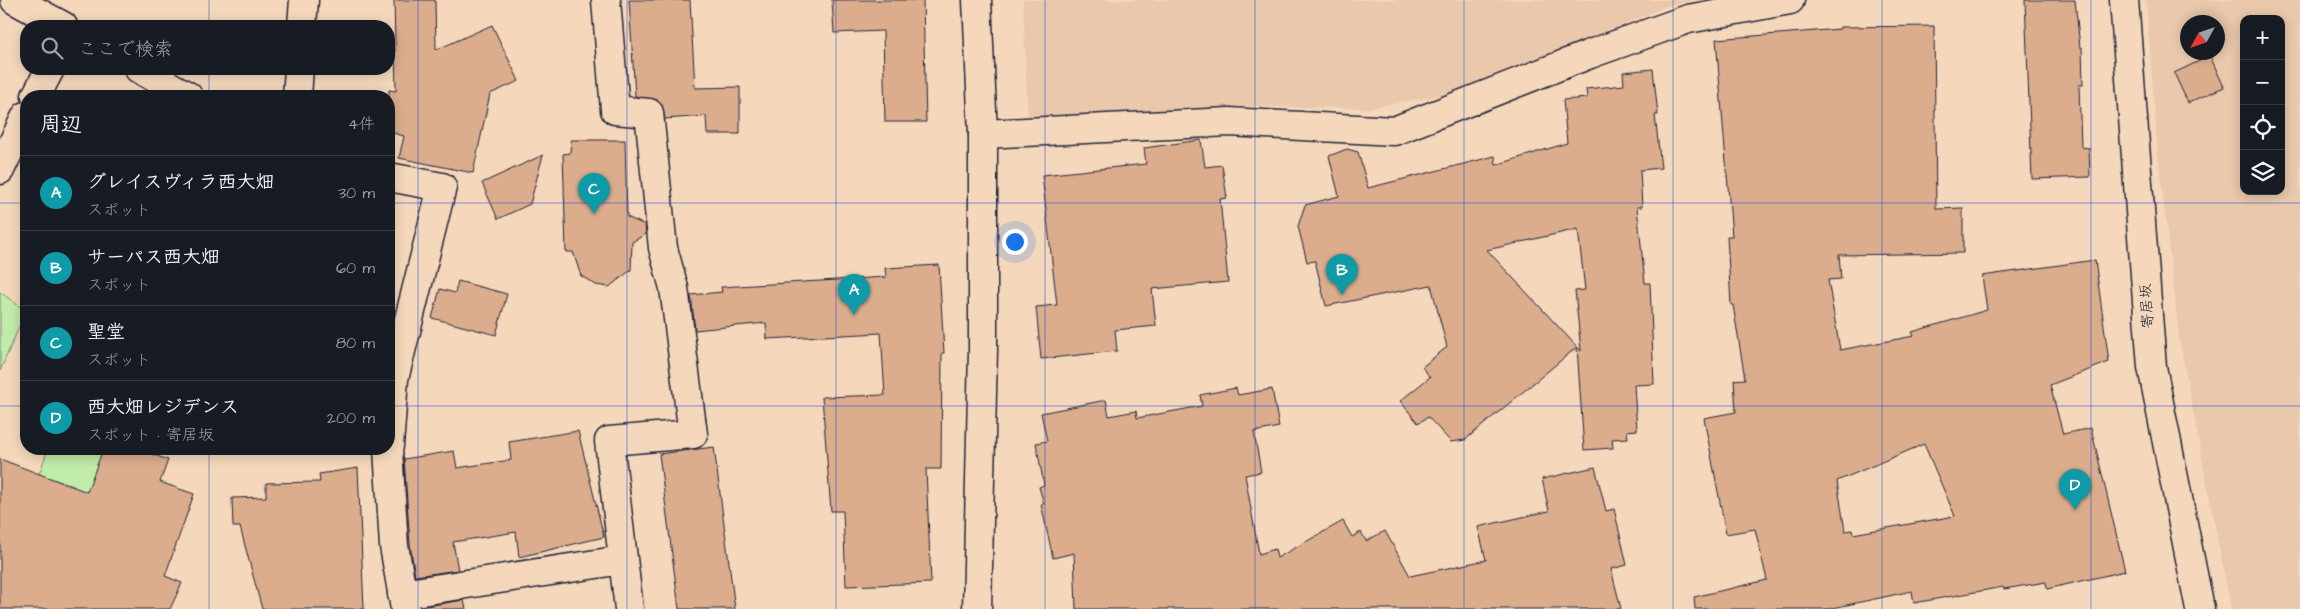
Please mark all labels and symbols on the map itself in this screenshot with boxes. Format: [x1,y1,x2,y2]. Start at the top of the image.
north arrow [2180,15,2225,60]
pin: C [578,173,610,214]
your location [1002,229,1028,255]
pin: B [1326,254,1358,295]
pin: A [838,274,870,315]
street label: 寄居坂 [2135,283,2159,329]
pin: D [2059,469,2091,510]

